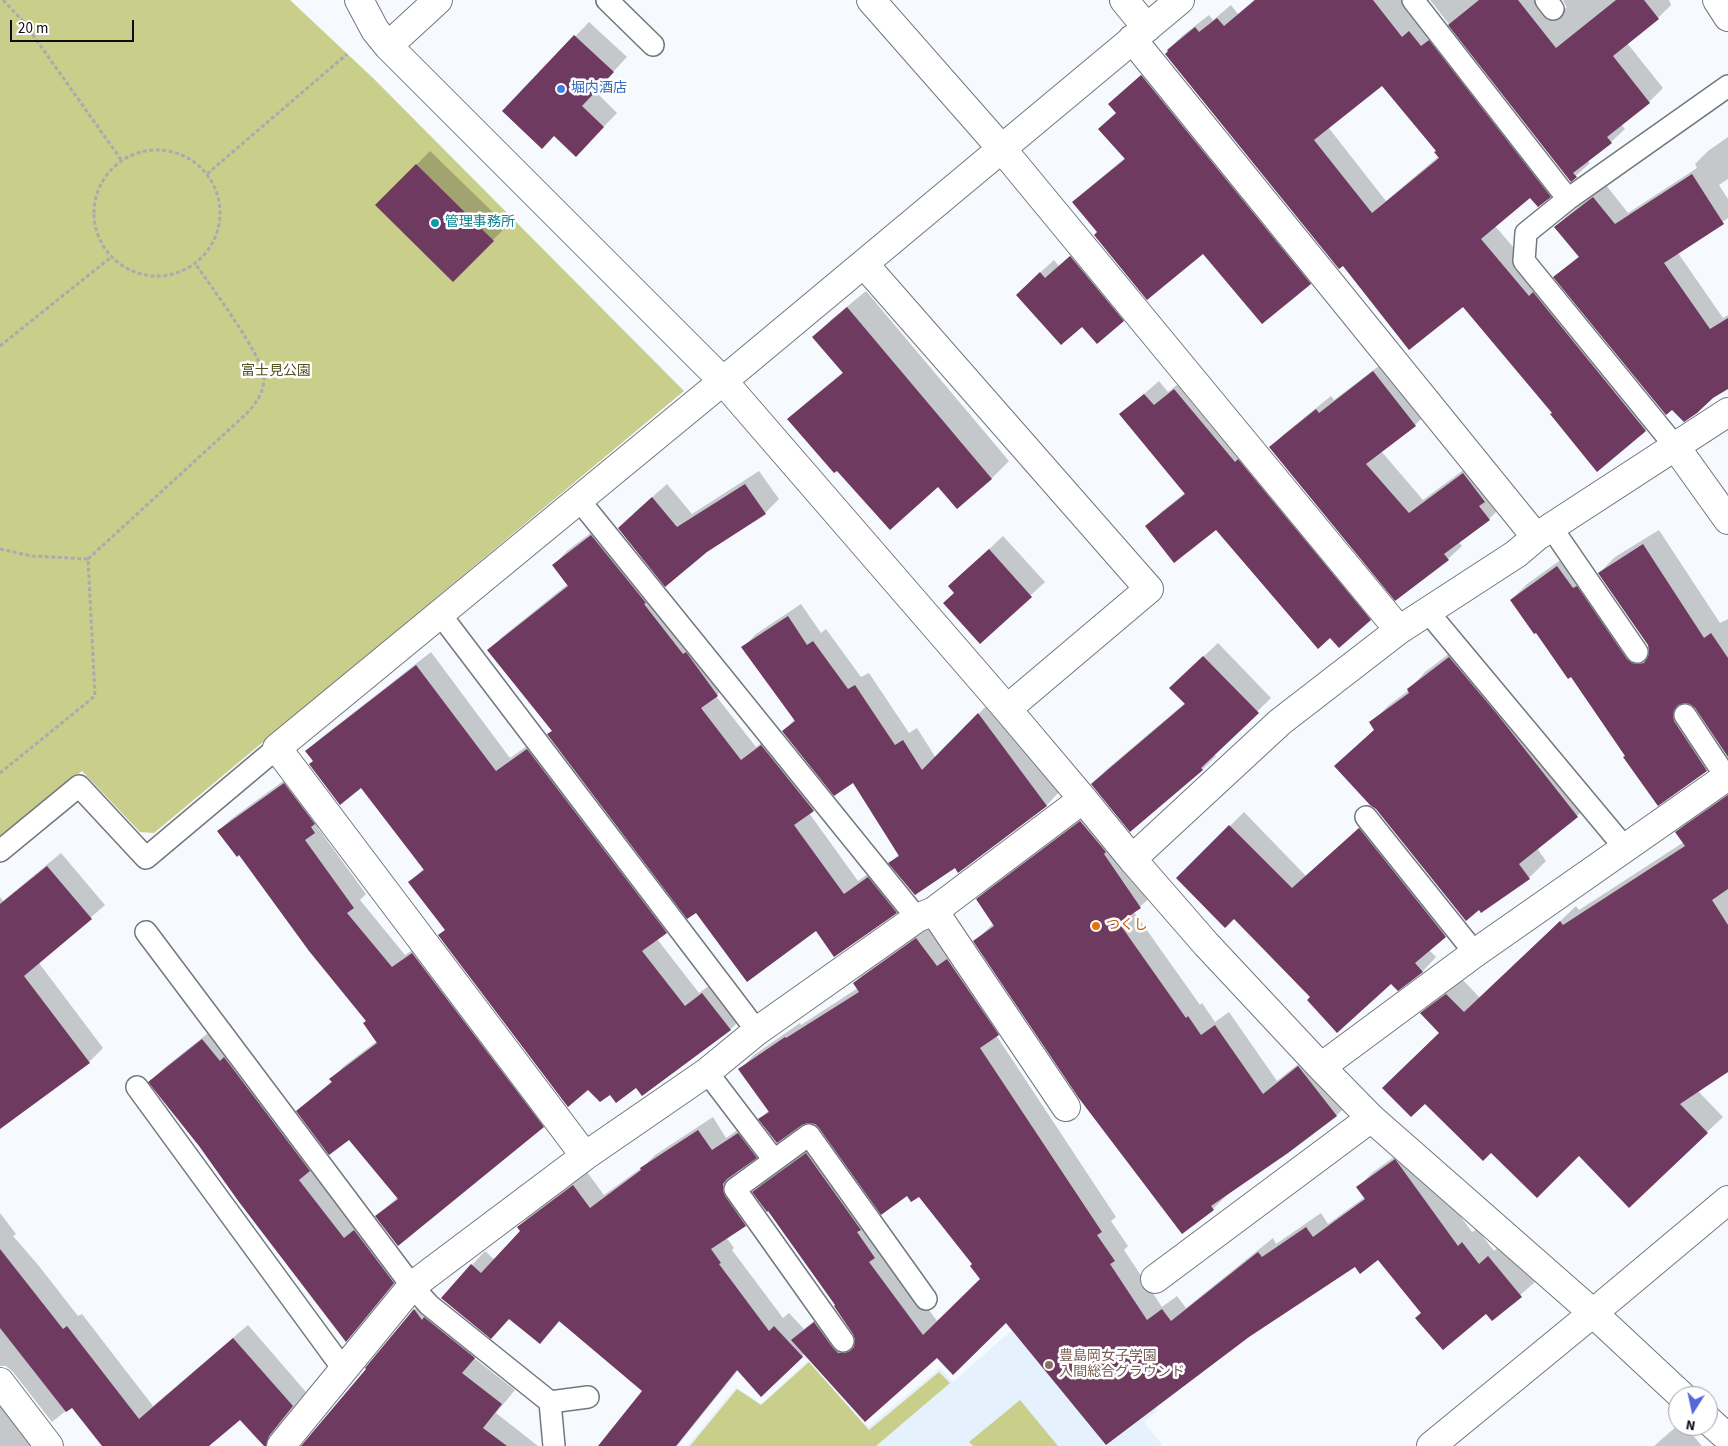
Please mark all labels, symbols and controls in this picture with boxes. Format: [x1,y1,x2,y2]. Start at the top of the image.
scale bar [12,10,136,42]
text: 20 m [18,18,48,39]
place label: 堀内酒店 [571,81,627,97]
marker: 堀内酒店 [555,83,567,95]
place label: 管理事務所 [445,215,515,231]
marker: 管理事務所 [429,217,441,229]
park label: 富士見公園 [241,364,311,380]
place label: つくし [1106,918,1148,934]
marker: つくし [1090,920,1102,932]
place label: 豊島岡女子学園 入間総合グラウンド [1059,1349,1185,1381]
marker: 豊島岡女子学園 入間総合グラウンド [1043,1359,1055,1371]
north arrow [1668,1386,1718,1436]
text: N [1684,1414,1697,1435]

